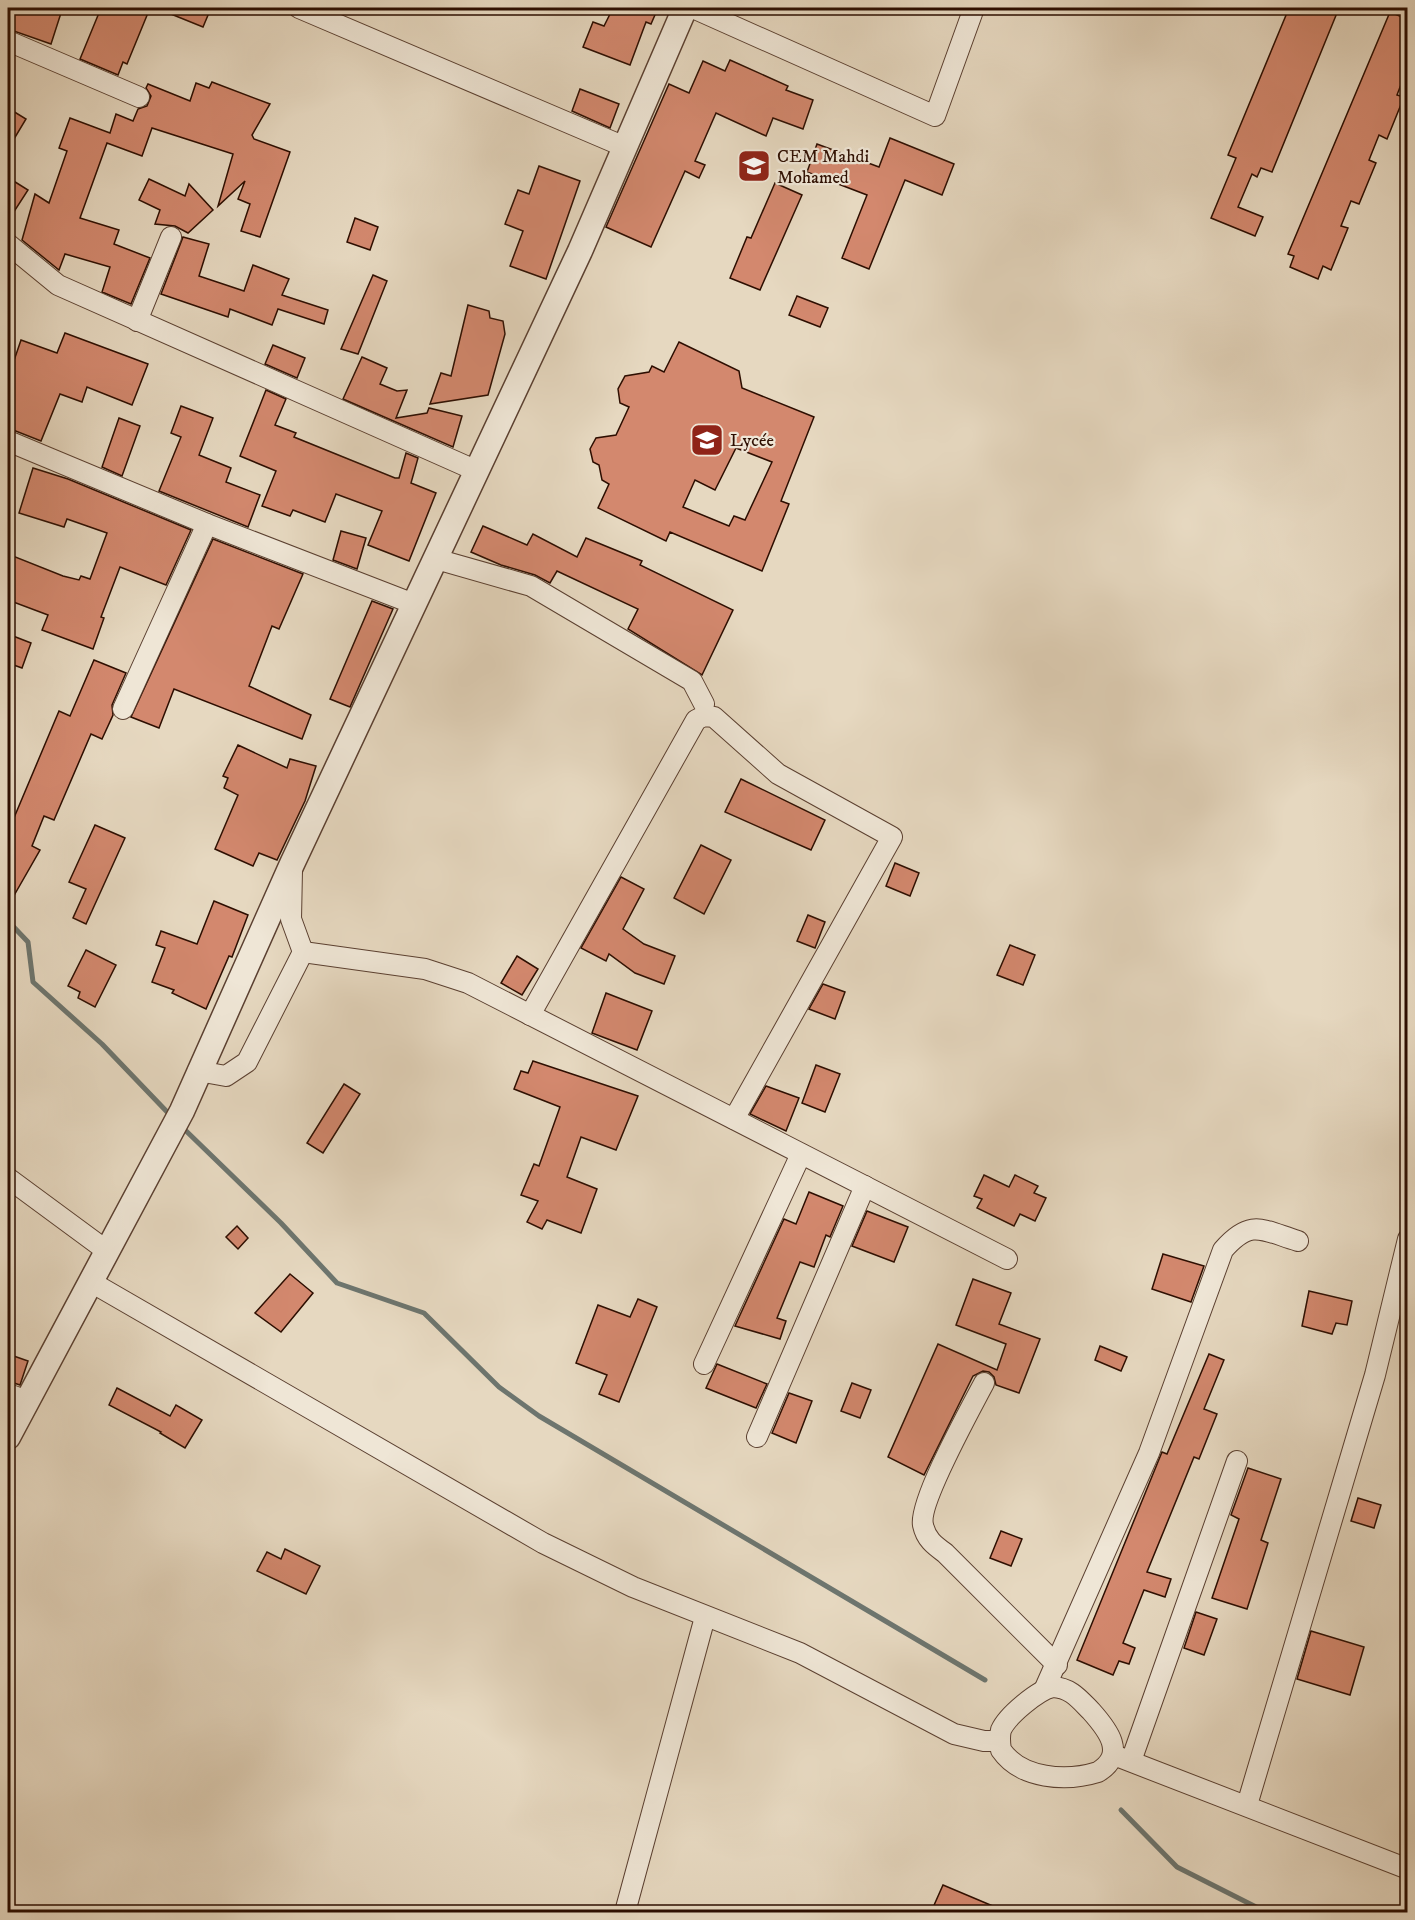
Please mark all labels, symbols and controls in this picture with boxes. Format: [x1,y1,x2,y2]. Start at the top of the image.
place label: CEM Mahdi Mohamed [777,146,869,189]
school or university icon: CEM Mahdi Mohamed [736,148,772,184]
school or university icon: Lycée [689,422,725,458]
place label: Lycée [730,430,774,452]

